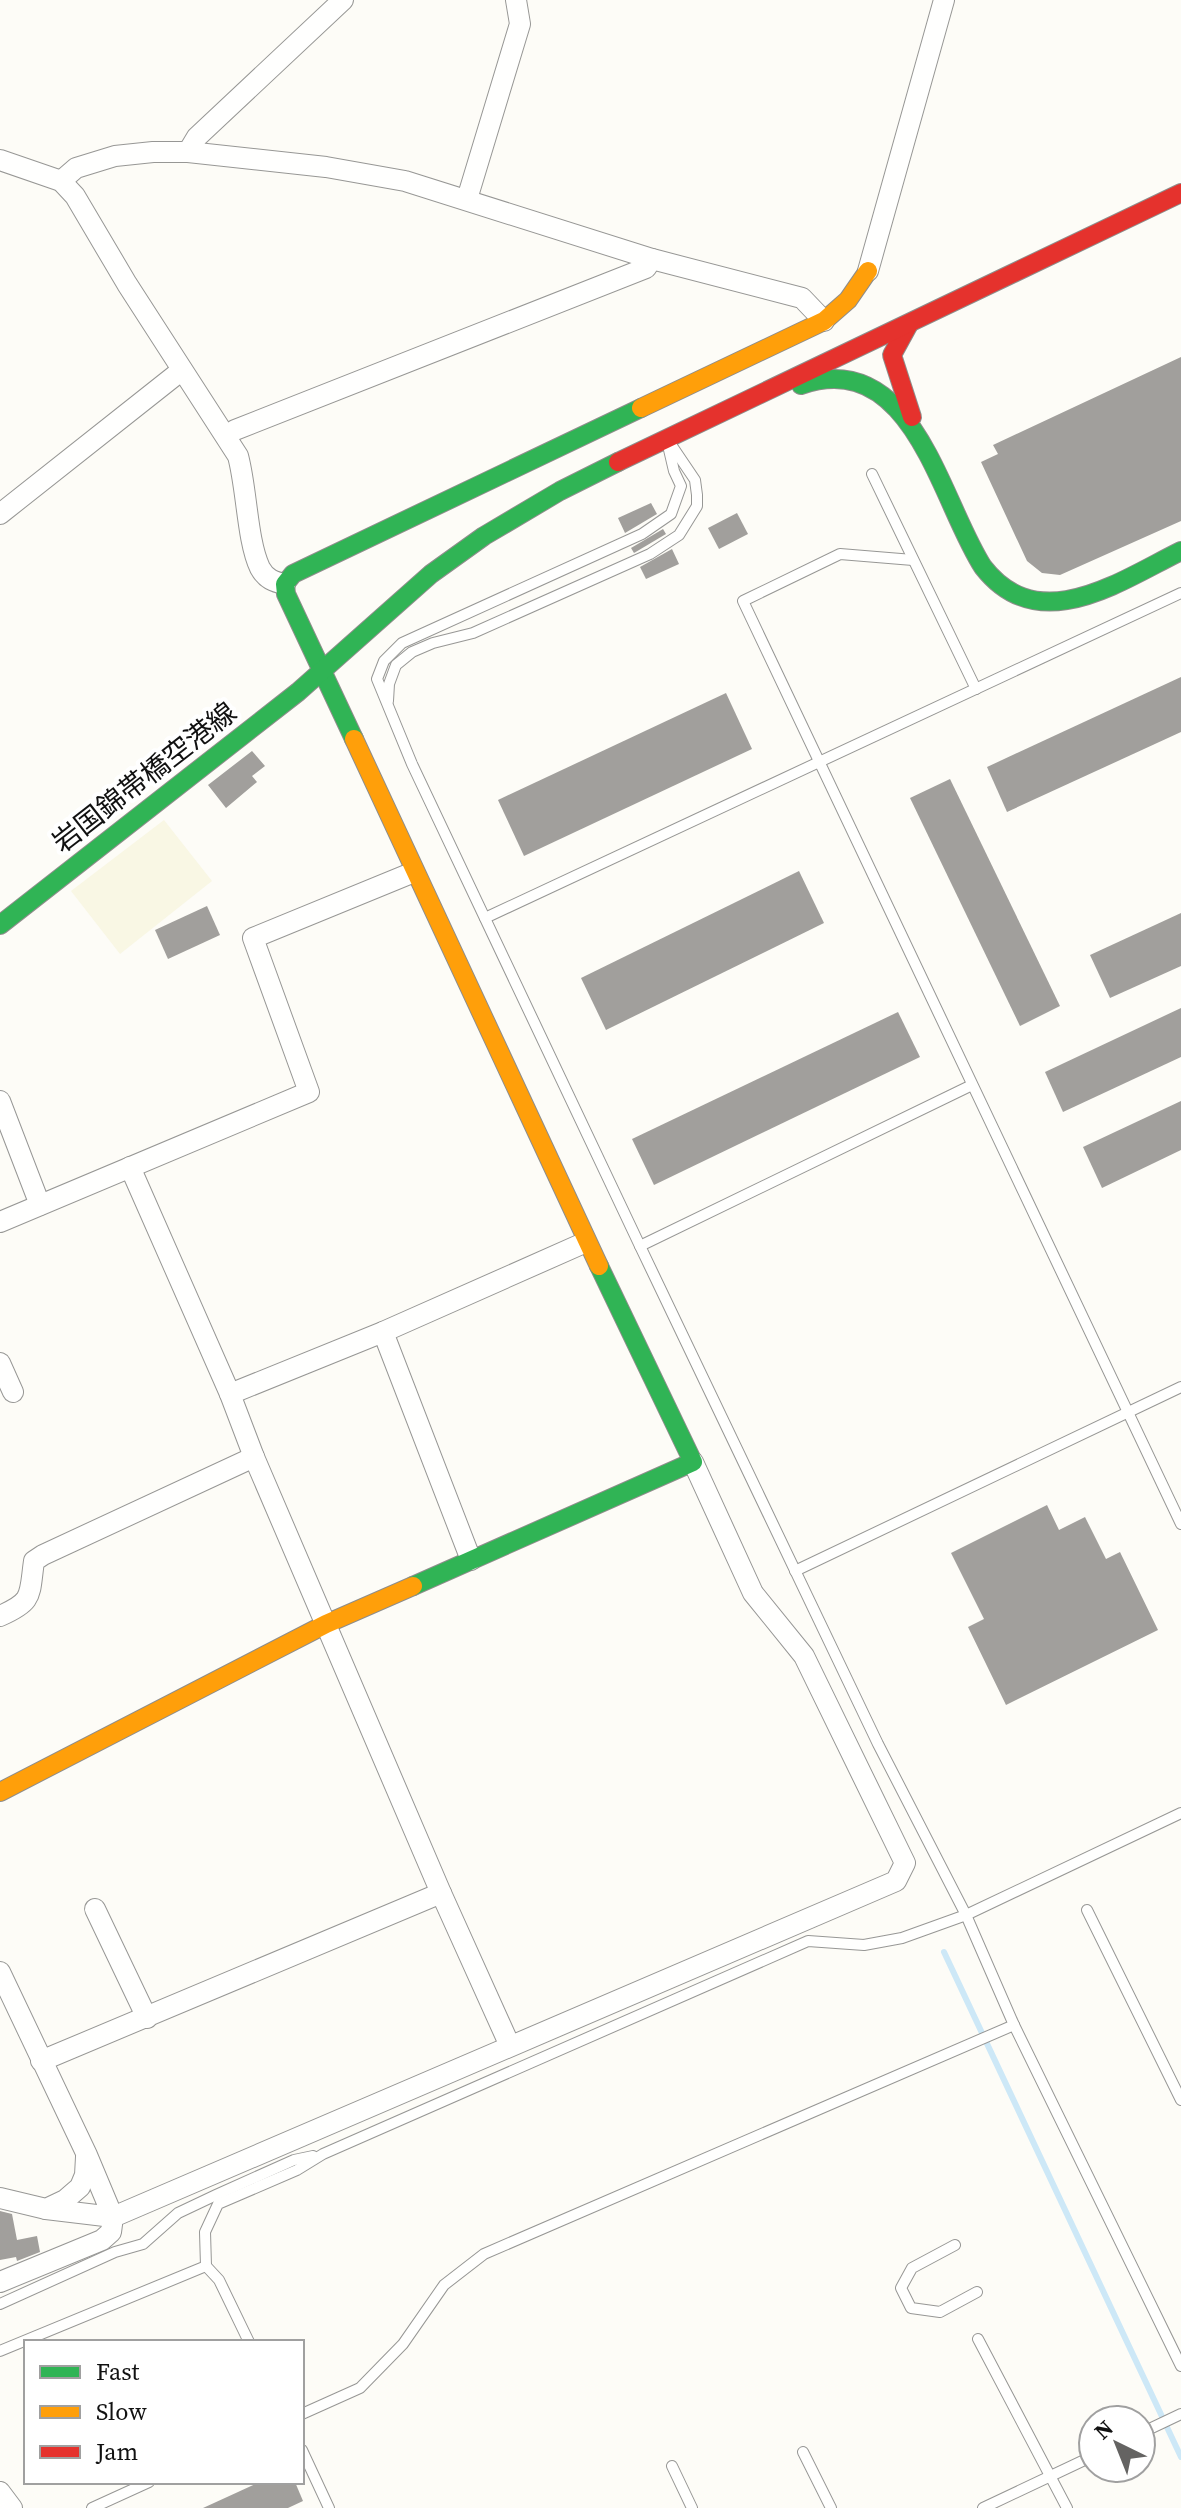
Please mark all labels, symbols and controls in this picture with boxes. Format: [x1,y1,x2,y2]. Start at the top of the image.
street label: 岩国錦帯橋空港線 [44,693,244,861]
legend [24,2340,304,2484]
text: Fast [96,2355,140,2388]
text: Slow [96,2395,147,2428]
north arrow [1077,2404,1157,2484]
text: N [1087,2413,1119,2446]
text: Jam [95,2435,138,2468]

